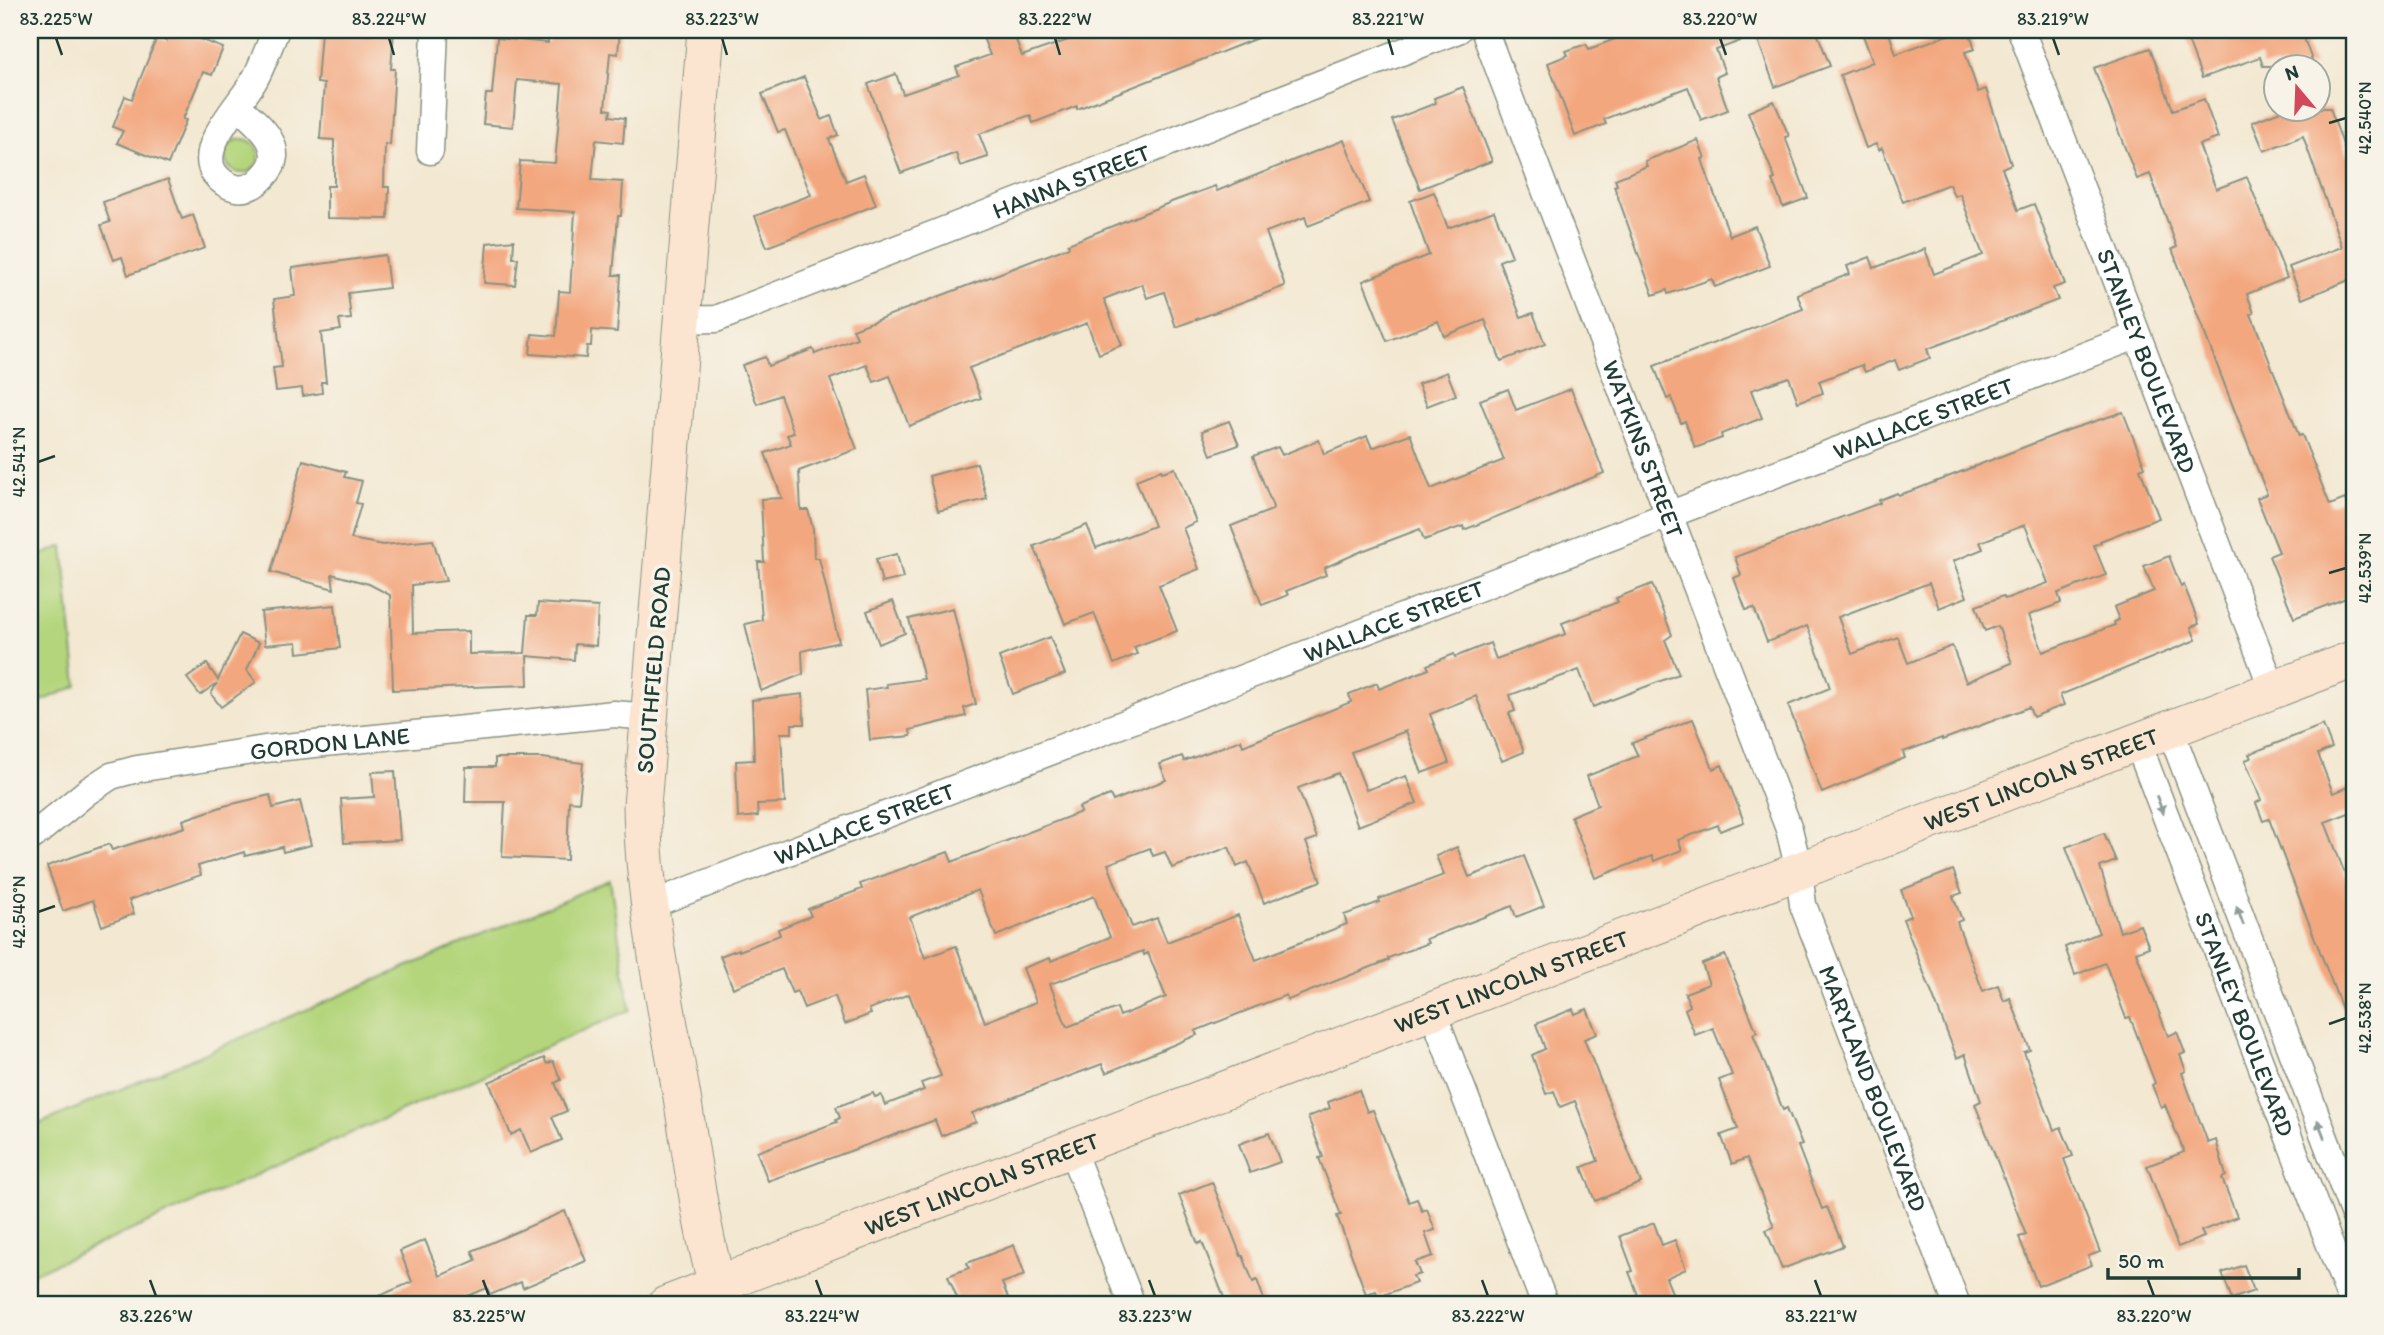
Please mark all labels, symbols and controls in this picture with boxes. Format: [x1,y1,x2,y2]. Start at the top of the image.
text: 83.225°W [19,8,93,30]
text: 83.224°W [352,8,426,30]
text: 83.223°W [685,8,759,30]
text: 83.222°W [1018,8,1092,30]
text: 83.221°W [1352,8,1424,30]
text: 83.220°W [1683,8,1757,30]
text: 83.219°W [2017,8,2089,30]
north arrow [2262,52,2332,122]
text: N [2282,59,2301,85]
text: 42.540°N [2354,81,2376,155]
street label: HANNA STREET [988,137,1155,225]
street label: STANLEY BOULEVARD [2091,244,2203,477]
street label: WATKINS STREET [1597,356,1691,542]
street label: WALLACE STREET [1828,370,2018,465]
text: 42.541°N [8,427,30,497]
text: 42.539°N [2354,533,2376,603]
street label: SOUTHFIELD ROAD [630,566,676,774]
street label: WALLACE STREET [1299,572,1488,668]
street label: GORDON LANE [248,720,411,766]
street label: WEST LINCOLN STREET [1919,720,2163,837]
street label: WALLACE STREET [769,775,959,871]
one-way arrow [2155,795,2166,816]
text: 42.540°N [8,875,30,949]
one-way arrow [2235,905,2246,926]
street label: STANLEY BOULEVARD [2189,908,2301,1140]
street label: WEST LINCOLN STREET [1389,923,1633,1039]
street label: MARYLAND BOULEVARD [1813,961,1934,1215]
text: 42.538°N [2354,982,2376,1054]
one-way arrow [2316,1118,2327,1139]
street label: WEST LINCOLN STREET [860,1125,1103,1241]
scale bar [2108,1237,2298,1281]
text: 50 m [2118,1248,2165,1273]
text: 83.226°W [119,1305,193,1327]
text: 83.225°W [452,1305,526,1327]
text: 83.224°W [785,1305,859,1327]
text: 83.223°W [1118,1305,1192,1327]
text: 83.222°W [1451,1305,1525,1327]
text: 83.221°W [1785,1305,1857,1327]
text: 83.220°W [2117,1305,2191,1327]

